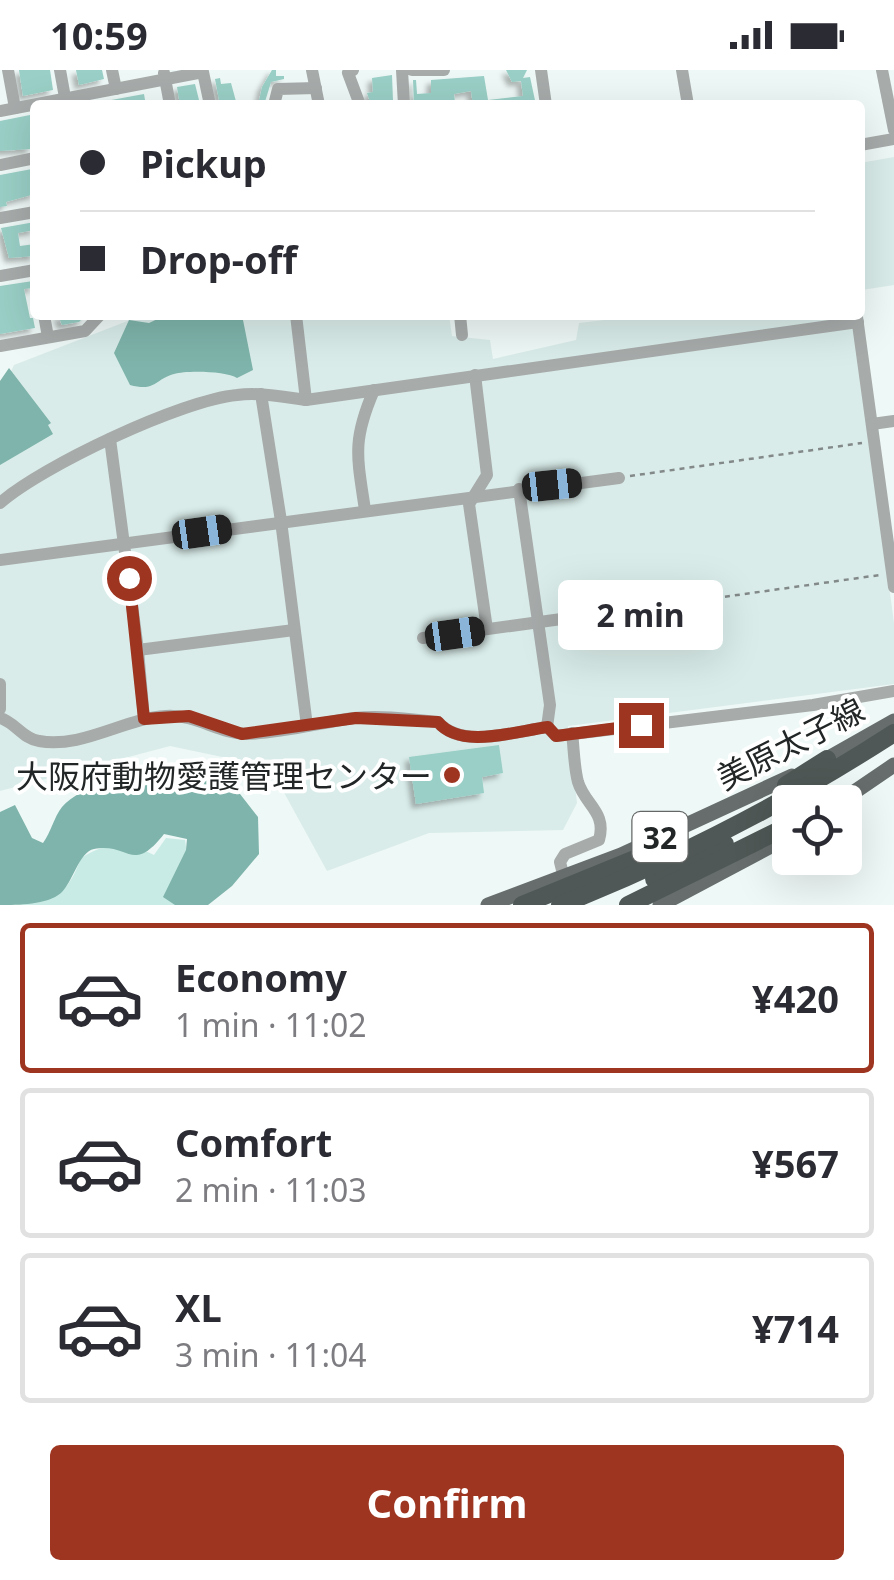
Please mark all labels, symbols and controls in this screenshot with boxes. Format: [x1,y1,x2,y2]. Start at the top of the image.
text: 10:59 [50,9,148,61]
text: Pickup [140,137,267,189]
text: Drop-off [140,233,297,285]
car [521,467,583,503]
car [170,513,234,551]
route start [107,556,152,601]
callout: 2 min [558,580,724,650]
text: 2 min [596,593,685,636]
car [423,615,487,653]
street label: 美原太子線 [709,688,871,798]
route end [619,703,664,748]
place label: 大阪府動物愛護管理センター [16,754,432,797]
marker: 大阪府動物愛護管理センター [441,764,463,786]
map controls [772,785,862,875]
button: locate [772,785,862,875]
road number: 32 [632,812,688,862]
text: Economy [175,951,347,1003]
icon: car [55,953,145,1043]
text: ¥420 [752,972,839,1024]
text: 1 min · 11:02 [175,1003,367,1046]
text: Comfort [175,1116,332,1168]
icon: car [55,1118,145,1208]
text: ¥567 [752,1137,839,1189]
text: 2 min · 11:03 [175,1168,367,1211]
text: XL [175,1281,222,1333]
icon: car [55,1283,145,1373]
text: ¥714 [752,1302,839,1354]
text: 3 min · 11:04 [175,1333,367,1376]
button: Confirm [50,1445,844,1560]

